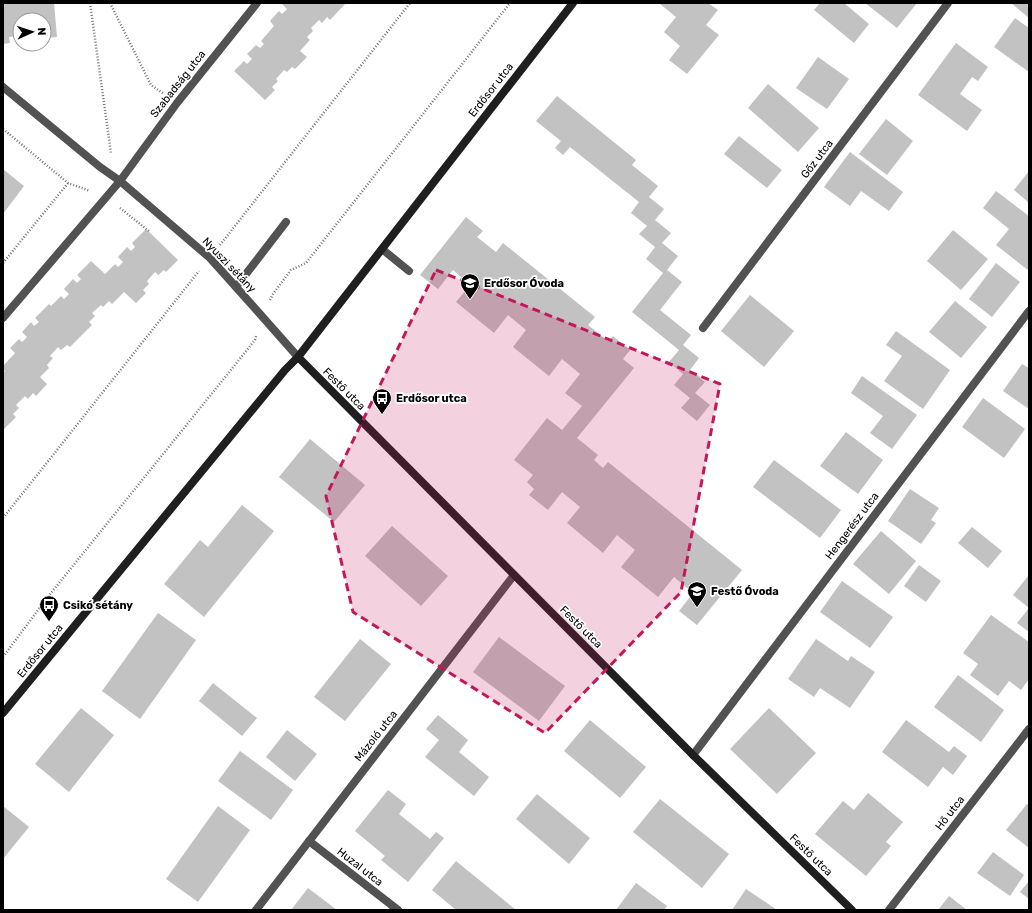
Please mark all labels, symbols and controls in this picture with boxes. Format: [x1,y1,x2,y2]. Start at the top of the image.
north arrow [12,12,52,52]
text: N [35,27,48,36]
street label: Szabadság utca [148,48,208,120]
street label: Erdősor utca [466,60,516,120]
street label: Gőz utca [798,137,836,181]
street label: Nyuszi sétány [199,235,259,295]
school or university icon: Erdősor Óvoda [459,272,481,300]
place label: Erdősor Óvoda [484,277,564,290]
street label: Festő utca [320,365,368,413]
bus stop icon: Erdősor utca [371,387,393,415]
place label: Erdősor utca [396,392,467,405]
street label: Hengerész utca [823,490,881,562]
school or university icon: Festő Óvoda [686,580,708,608]
place label: Festő Óvoda [711,585,779,598]
bus stop icon: Csikó sétány [38,594,60,622]
place label: Csikó sétány [63,599,133,612]
street label: Festő utca [557,603,605,651]
street label: Erdősor utca [14,622,66,680]
street label: Mázoló utca [352,708,400,764]
street label: Hő utca [933,793,967,833]
street label: Festő utca [787,831,835,879]
street label: Huzal utca [334,845,386,889]

